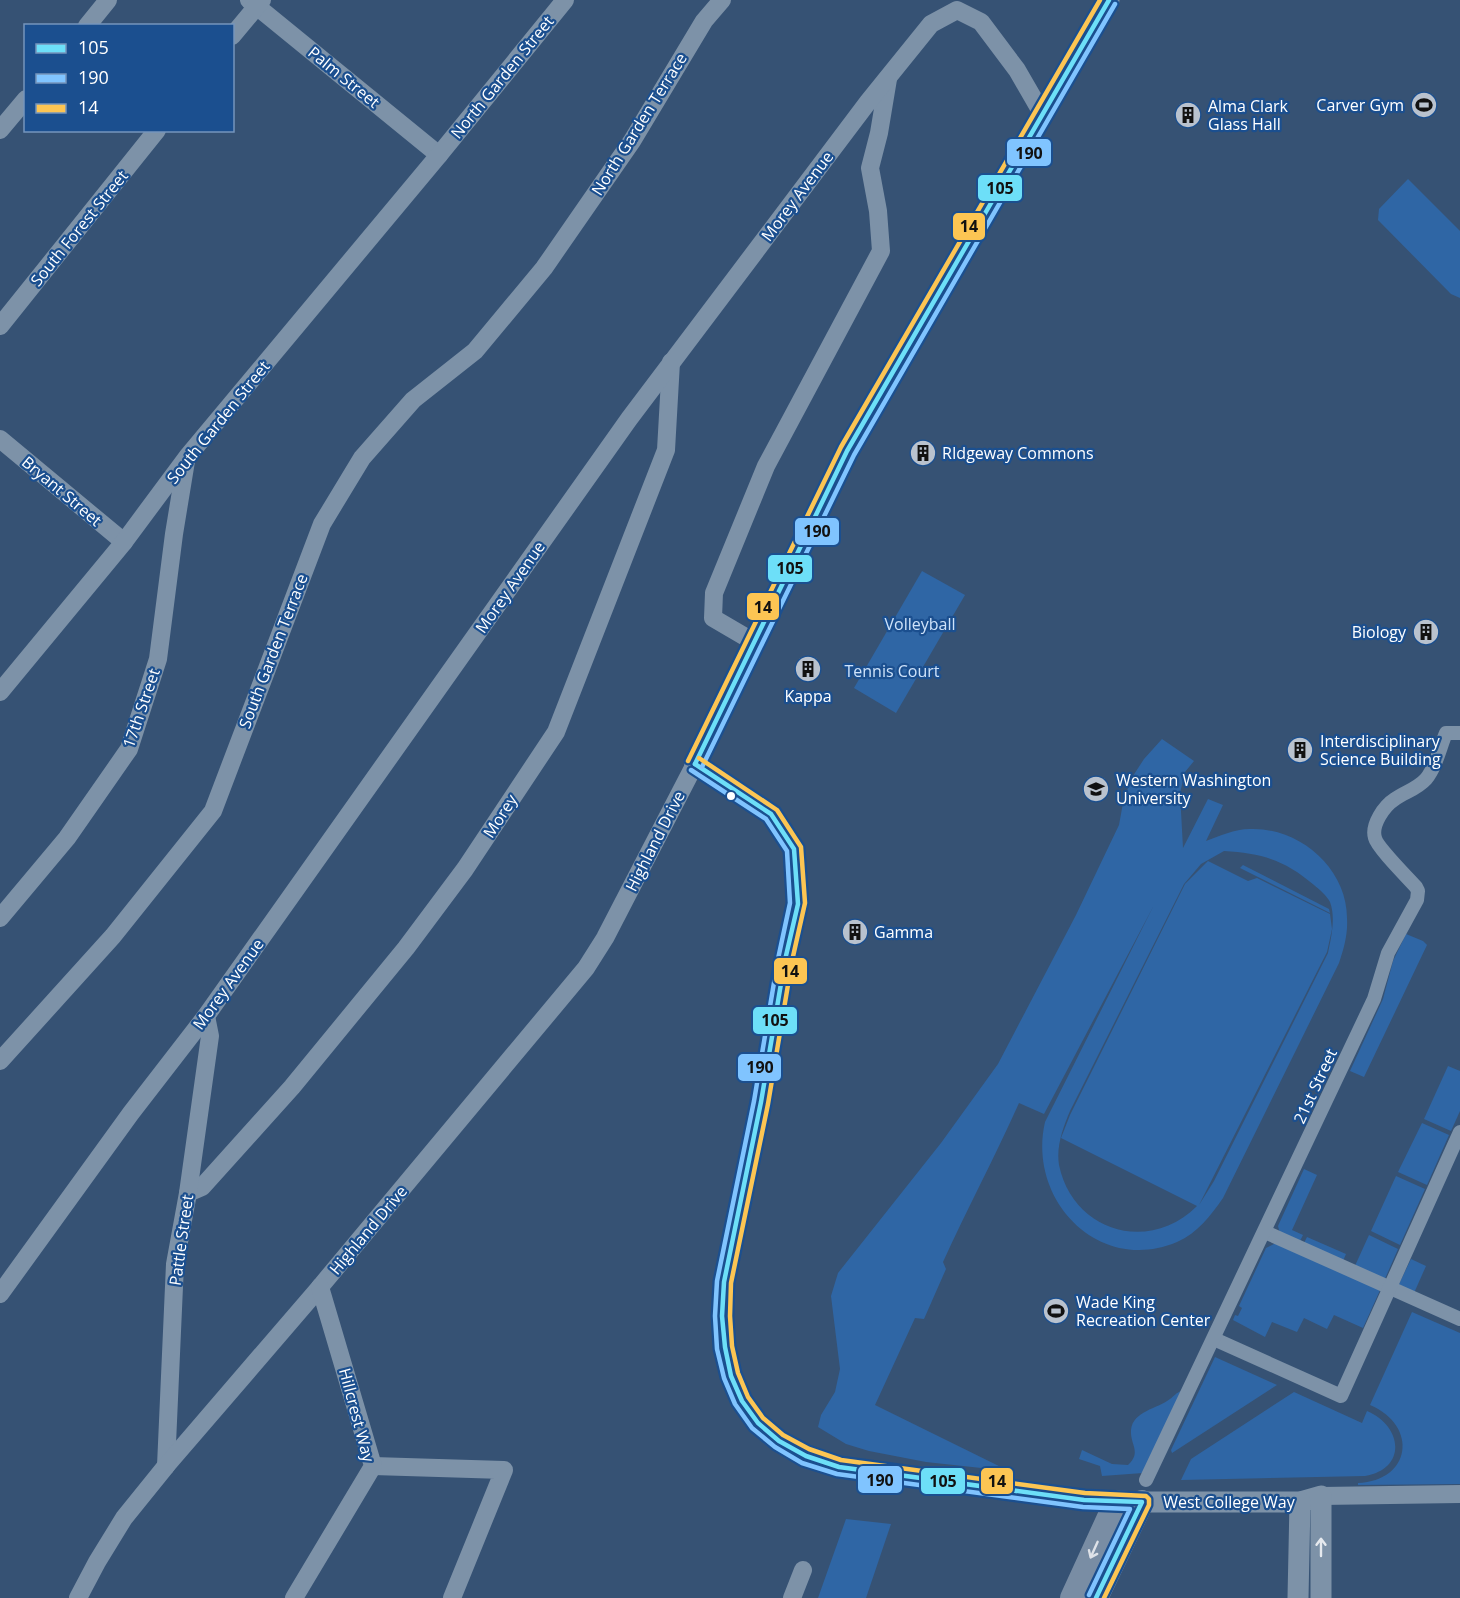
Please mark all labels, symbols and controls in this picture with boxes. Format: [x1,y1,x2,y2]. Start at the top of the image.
street label: North Garden Street [446,11,559,143]
legend [24,24,234,132]
text: 105 [78,35,109,59]
street label: Palm Street [304,41,385,113]
street label: North Garden Terrace [586,49,692,199]
text: 190 [78,65,109,89]
sports icon: Carver Gym [1409,90,1439,120]
place label: Carver Gym [1316,94,1404,116]
text: 14 [78,95,99,119]
place label: Alma Clark Glass Hall [1208,95,1289,135]
building icon: Alma Clark Glass Hall [1173,100,1203,130]
line badge: 190 [1006,138,1052,167]
text: 190 [1015,142,1043,164]
street label: Morey Avenue [756,146,838,246]
street label: South Forest Street [25,165,133,291]
line badge: 105 [977,174,1023,202]
text: 105 [986,177,1014,199]
line badge: 14 [952,212,986,241]
text: 14 [960,215,978,237]
street label: South Garden Street [162,356,275,488]
building icon: RIdgeway Commons [908,438,938,468]
place label: RIdgeway Commons [942,442,1094,464]
street label: Bryant Street [17,451,107,531]
line badge: 190 [794,517,840,546]
text: 190 [803,520,831,542]
street label: Morey Avenue [470,537,550,637]
line badge: 105 [767,554,813,583]
text: 105 [776,557,804,579]
street label: South Garden Terrace [233,570,313,732]
line badge: 14 [746,592,780,621]
text: 14 [754,596,772,618]
park label: Volleyball [885,613,956,635]
building icon: Biology [1411,617,1441,647]
place label: Biology [1352,621,1407,643]
building icon: Kappa [793,654,823,684]
park label: Tennis Court [845,660,940,682]
street label: 17th Street [117,665,165,751]
place label: Kappa [784,685,832,707]
place label: Interdisciplinary Science Building [1320,730,1441,770]
building icon: Interdisciplinary Science Building [1285,735,1315,765]
place label: Western Washington University [1116,769,1271,809]
school or university icon: Western Washington University [1081,774,1111,804]
street label: Highland Drive [620,787,690,895]
street label: Morey [478,789,523,842]
unlabelled marker [725,790,737,802]
building icon: Gamma [840,917,870,947]
place label: Gamma [874,921,933,943]
street label: Morey Avenue [188,934,268,1034]
line badge: 14 [773,957,808,985]
text: 14 [781,960,799,982]
line badge: 105 [752,1006,798,1035]
text: 105 [761,1009,789,1031]
street label: 21st Street [1288,1045,1342,1127]
line badge: 190 [737,1053,782,1082]
text: 190 [746,1056,774,1078]
street label: Highland Drive [324,1181,412,1279]
street label: Pattle Street [164,1193,198,1287]
place label: Wade King Recreation Center [1076,1291,1211,1331]
sports icon: Wade King Recreation Center [1041,1296,1071,1326]
street label: Hillcrest Way [334,1366,380,1465]
line badge: 190 [857,1465,903,1494]
line badge: 105 [920,1467,966,1495]
line badge: 14 [980,1467,1014,1495]
text: 190 [866,1469,894,1491]
text: 105 [929,1470,957,1492]
text: 14 [988,1470,1006,1492]
street label: West College Way [1163,1491,1296,1513]
one-way arrow [1315,1537,1327,1557]
one-way arrow [1087,1541,1098,1559]

